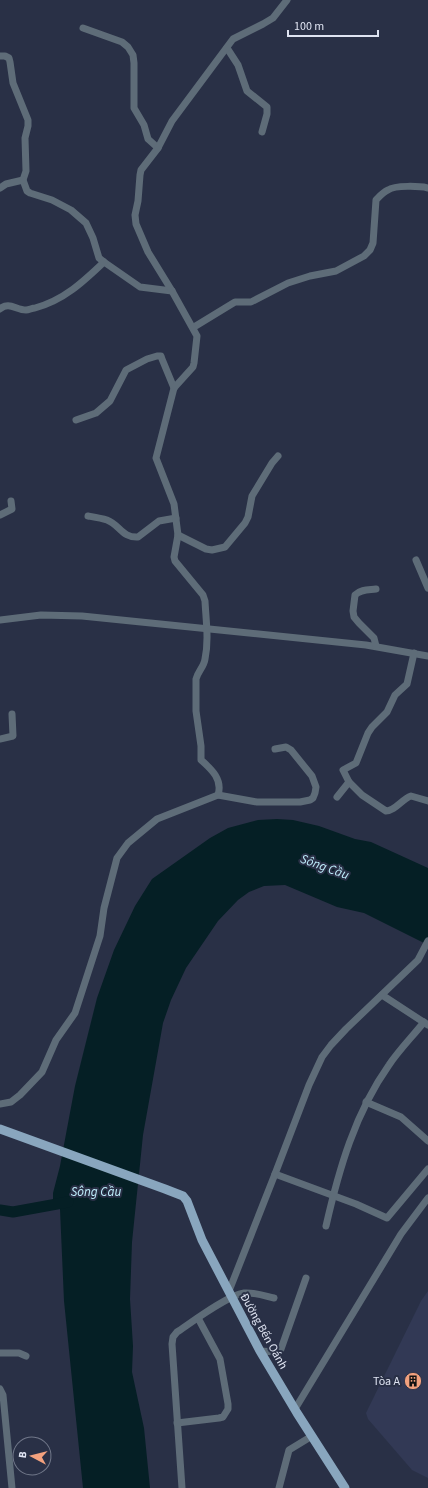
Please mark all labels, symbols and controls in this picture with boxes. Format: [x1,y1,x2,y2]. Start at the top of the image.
scale bar [288,12,378,38]
text: 100 m [294,18,324,35]
water label: Sông Cầu [298,850,352,884]
water label: Sông Cầu [71,1183,121,1201]
street label: Đường Bến Oánh [236,1290,292,1372]
building icon: Tòa A [403,1371,423,1391]
place label: Tòa A [373,1373,400,1390]
north arrow [12,1436,52,1476]
text: B [15,1450,30,1459]

